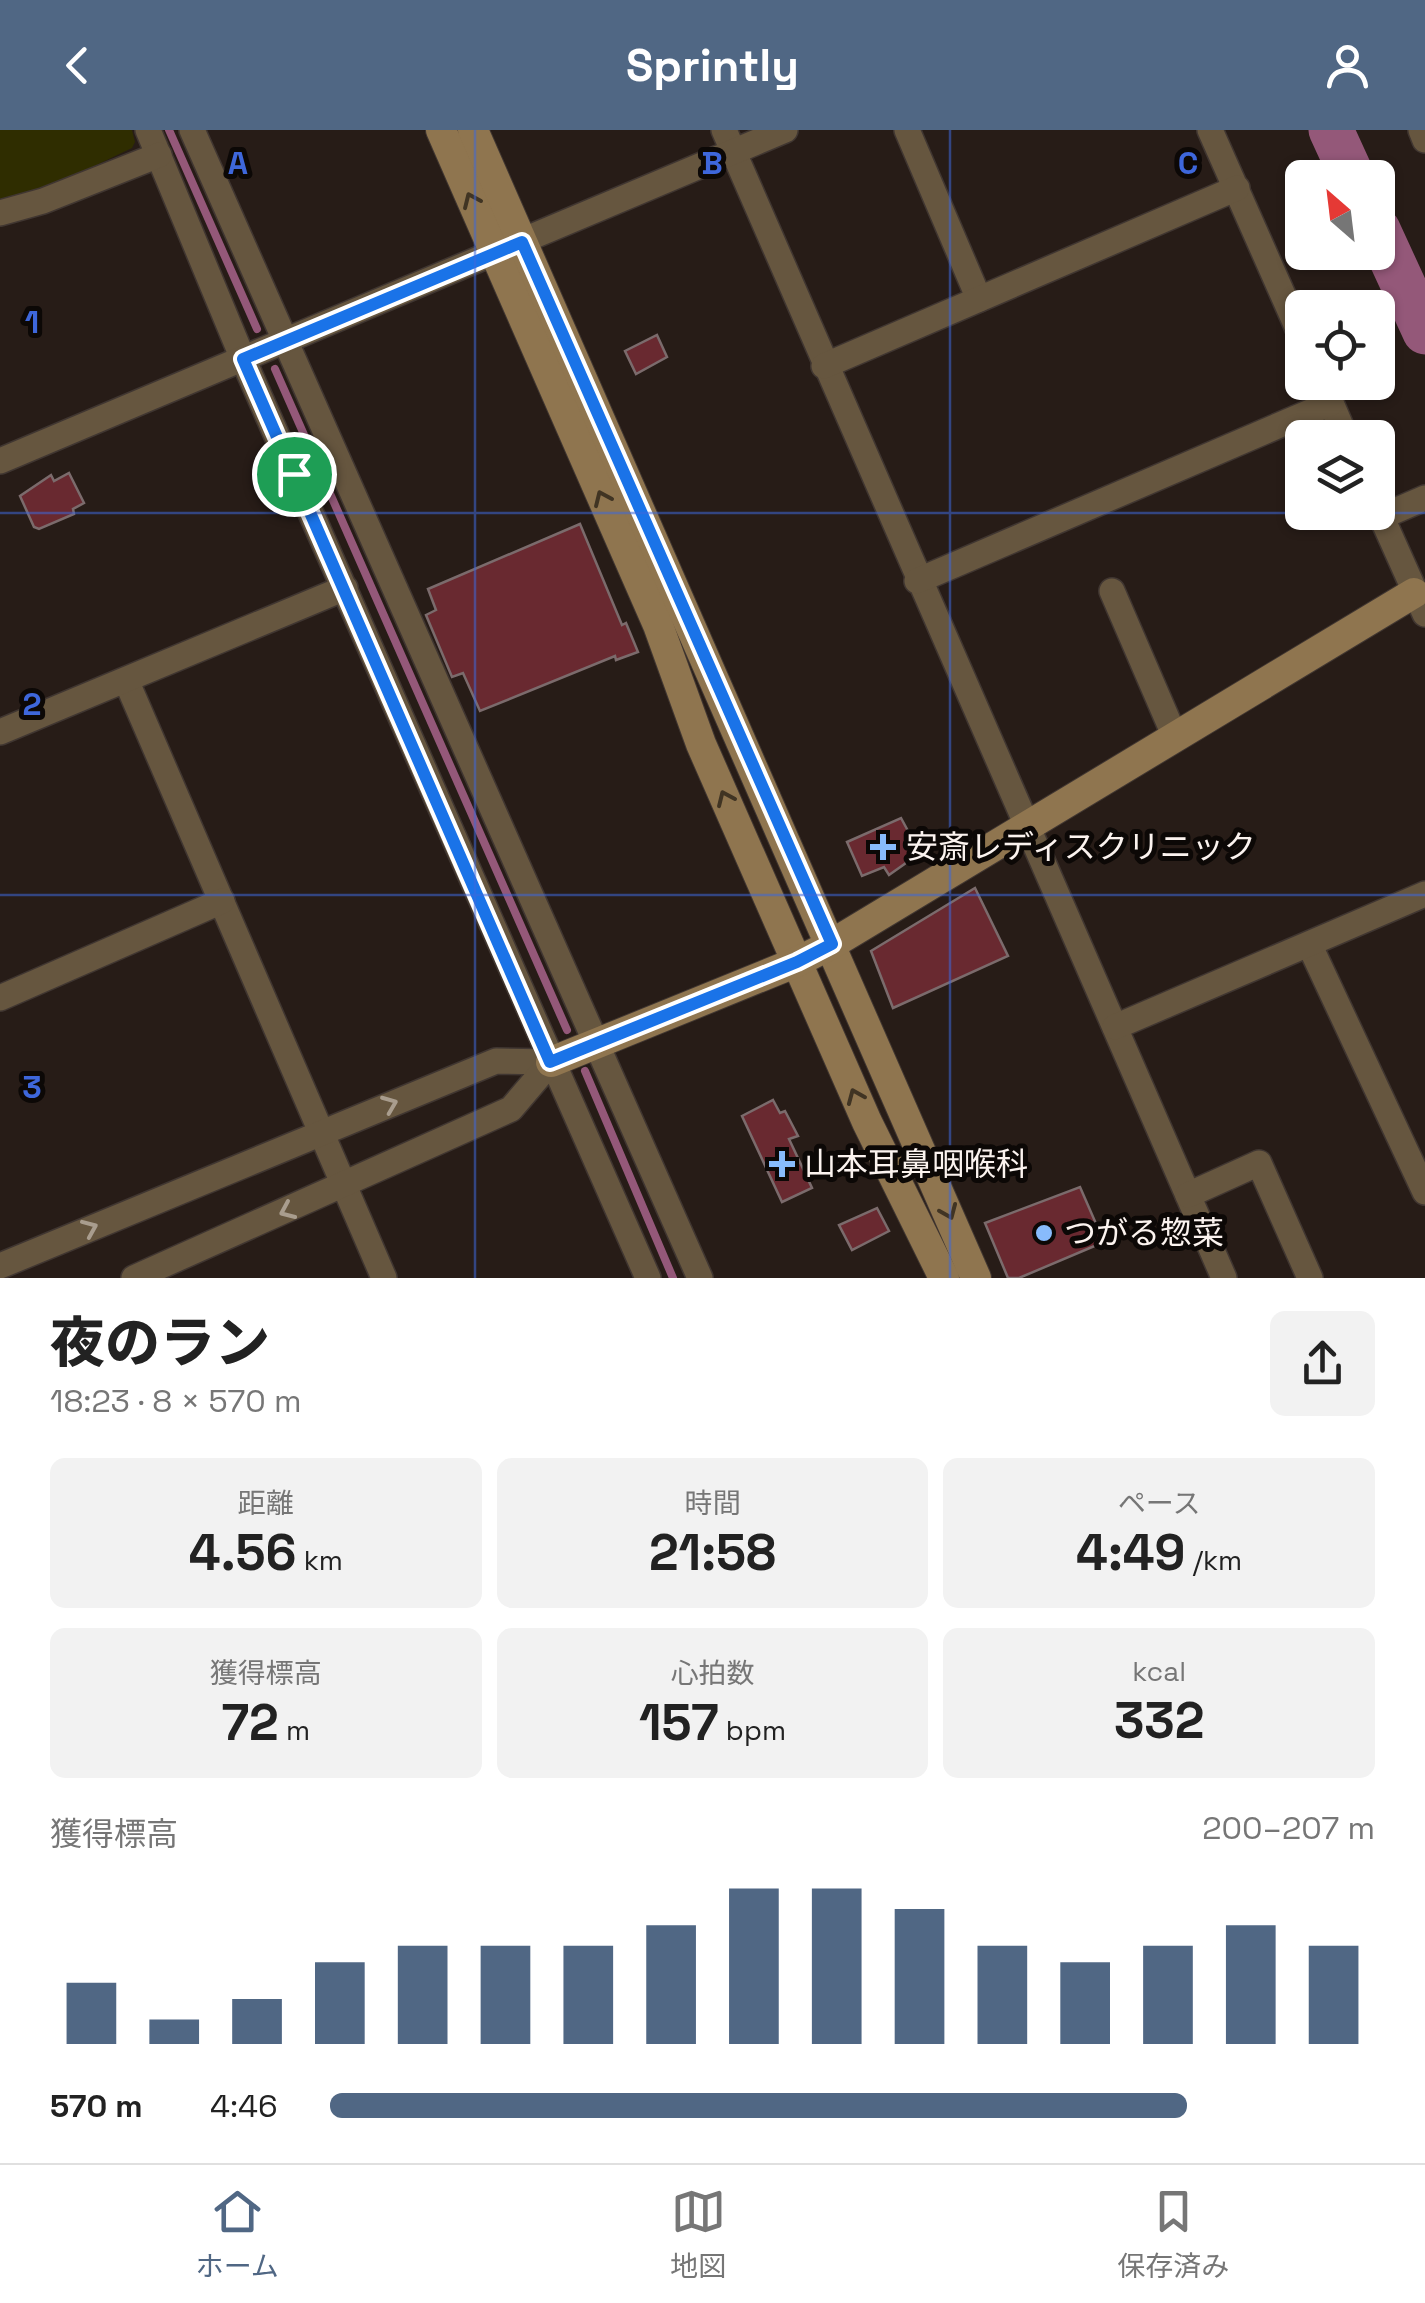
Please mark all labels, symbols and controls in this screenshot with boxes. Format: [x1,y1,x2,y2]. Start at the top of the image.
text: Sprintly [626,37,799,94]
icon: back [50,38,105,93]
icon: person [1320,38,1375,93]
text: A [228,143,248,183]
text: B [701,143,723,183]
text: C [1178,143,1198,183]
north arrow [1285,160,1395,270]
map controls [1285,160,1395,530]
one-way arrow [464,192,484,210]
button: locate [1285,290,1395,400]
text: 1 [25,302,39,342]
button: layers [1285,420,1395,530]
pin [252,432,337,517]
icon: arrive [267,447,322,502]
one-way arrow [594,490,614,508]
text: 2 [22,684,42,724]
one-way arrow [717,790,737,808]
place label: 安斎レディスクリニック [906,827,1256,867]
marker: 安斎レディスクリニック [870,834,896,860]
text: 3 [22,1067,42,1107]
one-way arrow [847,1088,867,1106]
one-way arrow [381,1096,398,1116]
place label: 山本耳鼻咽喉科 [804,1144,1028,1184]
marker: 山本耳鼻咽喉科 [769,1151,795,1177]
one-way arrow [279,1199,297,1219]
one-way arrow [937,1202,957,1220]
place label: つがる惣菜 [1064,1213,1224,1253]
one-way arrow [80,1220,98,1240]
marker: つがる惣菜 [1033,1222,1055,1244]
text: 夜のラン [50,1308,270,1378]
button: share [1270,1311,1375,1416]
text: 18:23 · 8 × 570 m [50,1381,301,1421]
text: 距離 [238,1485,294,1521]
text: 時間 [684,1485,741,1521]
text: ペース [1118,1485,1200,1521]
text: 4.56 [189,1521,296,1585]
text: 21:58 [649,1521,776,1585]
text: 4:49 [1076,1521,1186,1585]
text: km [296,1542,343,1578]
text: /km [1186,1542,1242,1578]
text: kcal [1132,1653,1186,1689]
text: 獲得標高 [210,1655,322,1691]
text: 心拍数 [670,1655,755,1691]
text: 332 [1114,1689,1204,1753]
text: 72 [222,1691,279,1755]
text: 157 [639,1691,719,1755]
text: m [279,1712,310,1748]
text: bpm [719,1712,786,1748]
text: 200–207 m [1202,1808,1375,1848]
text: 獲得標高 [50,1814,178,1854]
text: 570 m [50,2086,143,2126]
text: 4:46 [210,2086,278,2126]
tab: ホーム [196,2184,279,2284]
tab: 地図 [670,2184,726,2284]
tab: 保存済み [1117,2184,1229,2284]

